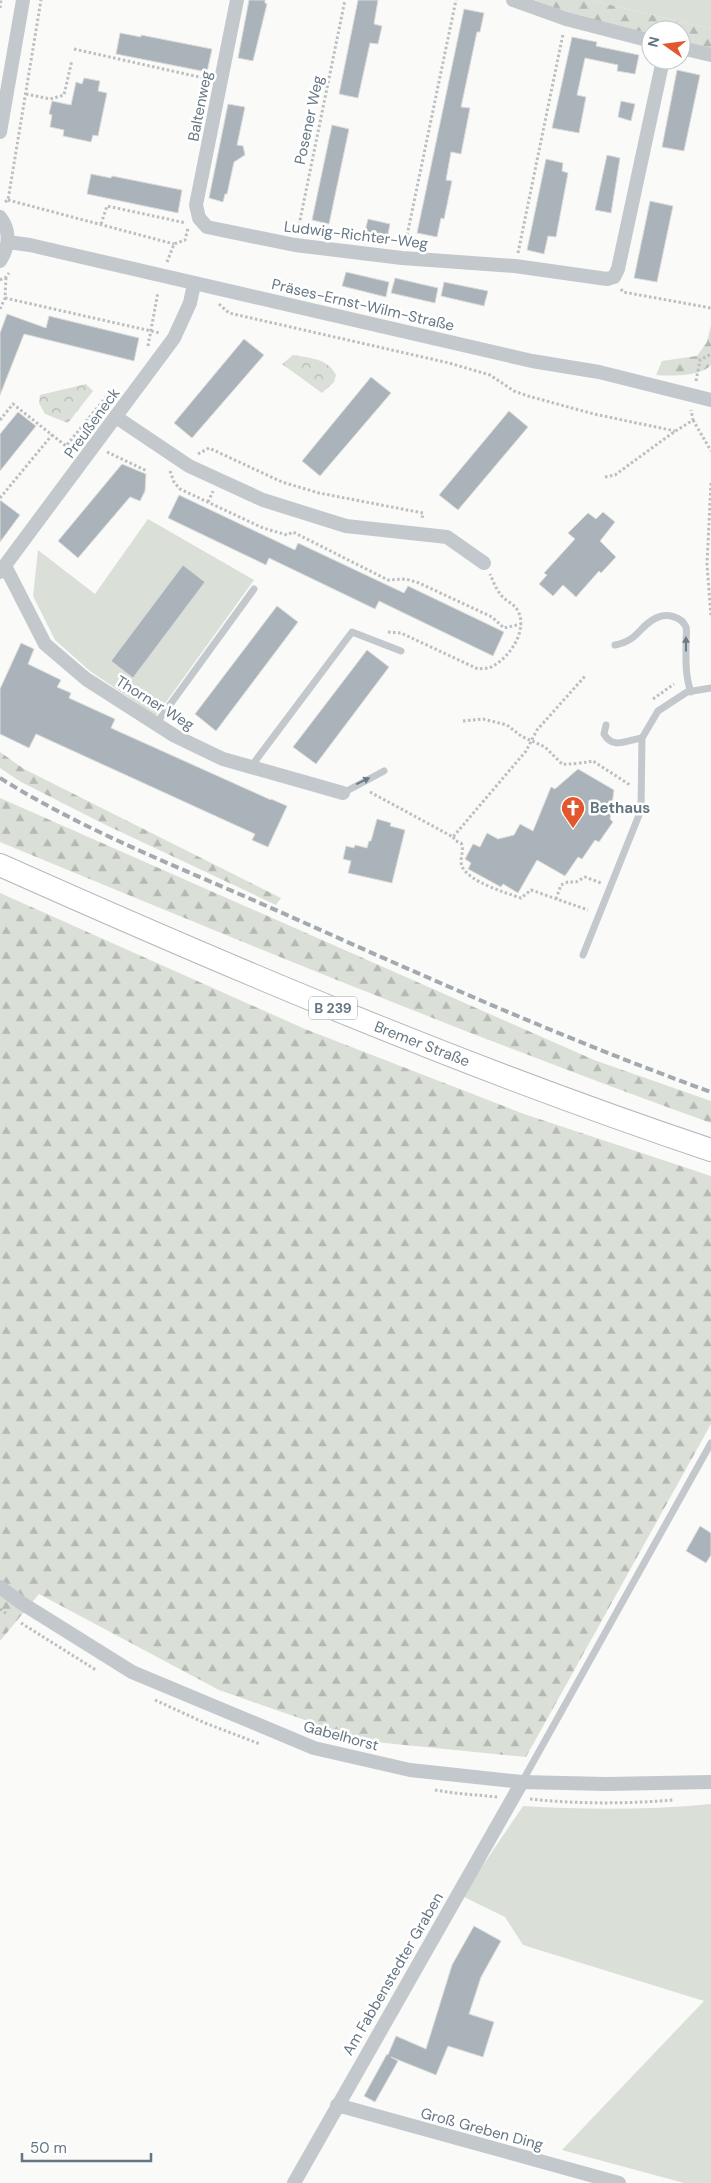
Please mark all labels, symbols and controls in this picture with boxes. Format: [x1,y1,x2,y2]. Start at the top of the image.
north arrow [641,20,691,70]
text: N [643,35,663,49]
street label: Baltenweg [183,69,217,143]
street label: Posener Weg [290,74,328,166]
street label: Ludwig-Richter-Weg [283,216,429,254]
street label: Präses-Ernst-Wilm-Straße [270,274,456,336]
street label: Preußeneck [60,383,125,462]
one-way arrow [682,635,690,651]
street label: Thorner Weg [112,671,198,735]
one-way arrow [356,777,370,785]
church icon: Bethaus [560,795,586,829]
place label: Bethaus [590,798,650,818]
road number: B 239 [309,996,357,1020]
street label: Bremer Straße [371,1017,473,1071]
street label: Gabelhorst [301,1716,381,1756]
street label: Am Fabbenstedter Graben [338,1889,448,2059]
street label: Groß Greben Ding [419,2103,545,2155]
scale bar [22,2130,151,2162]
text: 50 m [30,2138,67,2158]

